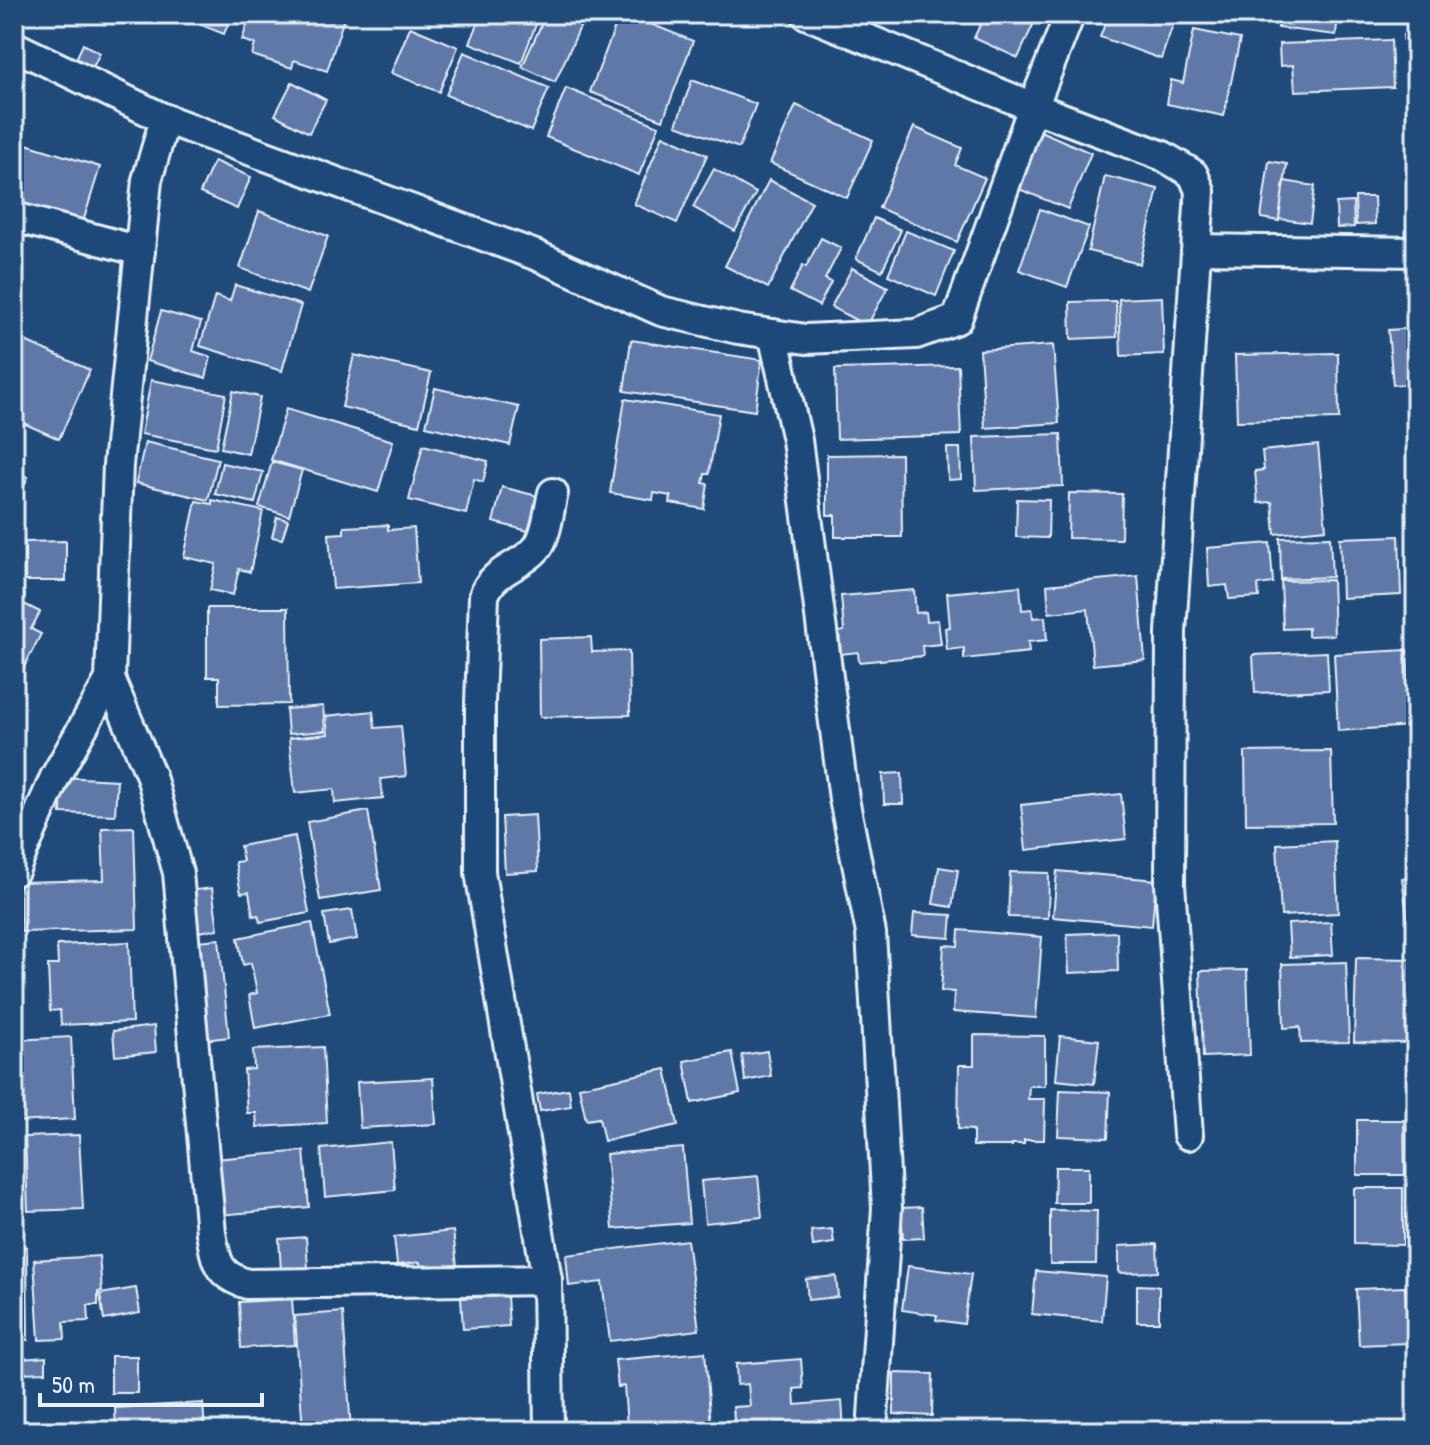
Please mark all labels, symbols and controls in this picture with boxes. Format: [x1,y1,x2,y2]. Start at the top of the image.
scale bar [40,1357,262,1407]
text: 50 m [52,1368,95,1400]

